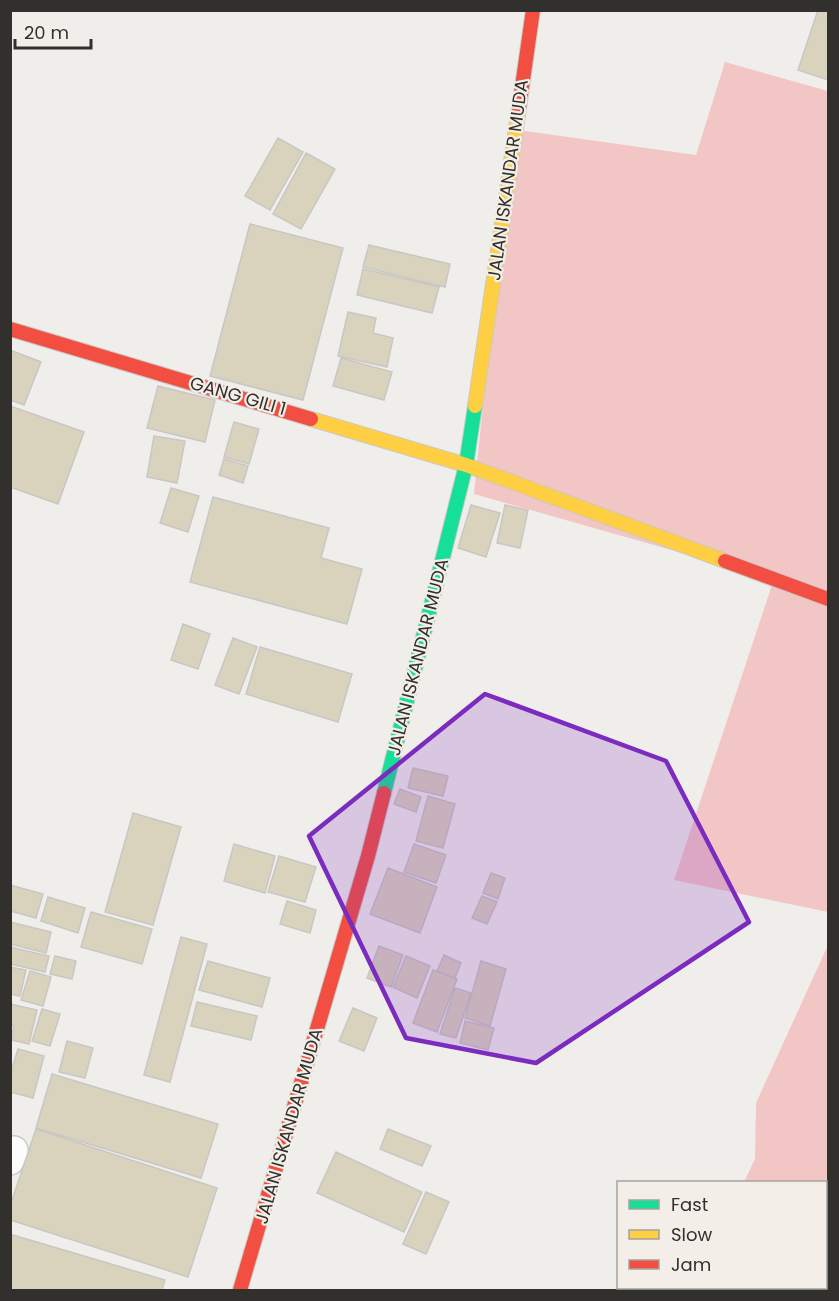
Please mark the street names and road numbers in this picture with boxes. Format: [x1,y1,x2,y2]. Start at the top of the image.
street label: JALAN ISKANDAR MUDA [481,78,534,282]
street label: GANG GILI 1 [187,370,289,421]
street label: JALAN ISKANDAR MUDA [381,556,454,758]
street label: JALAN ISKANDAR MUDA [249,1025,328,1227]

